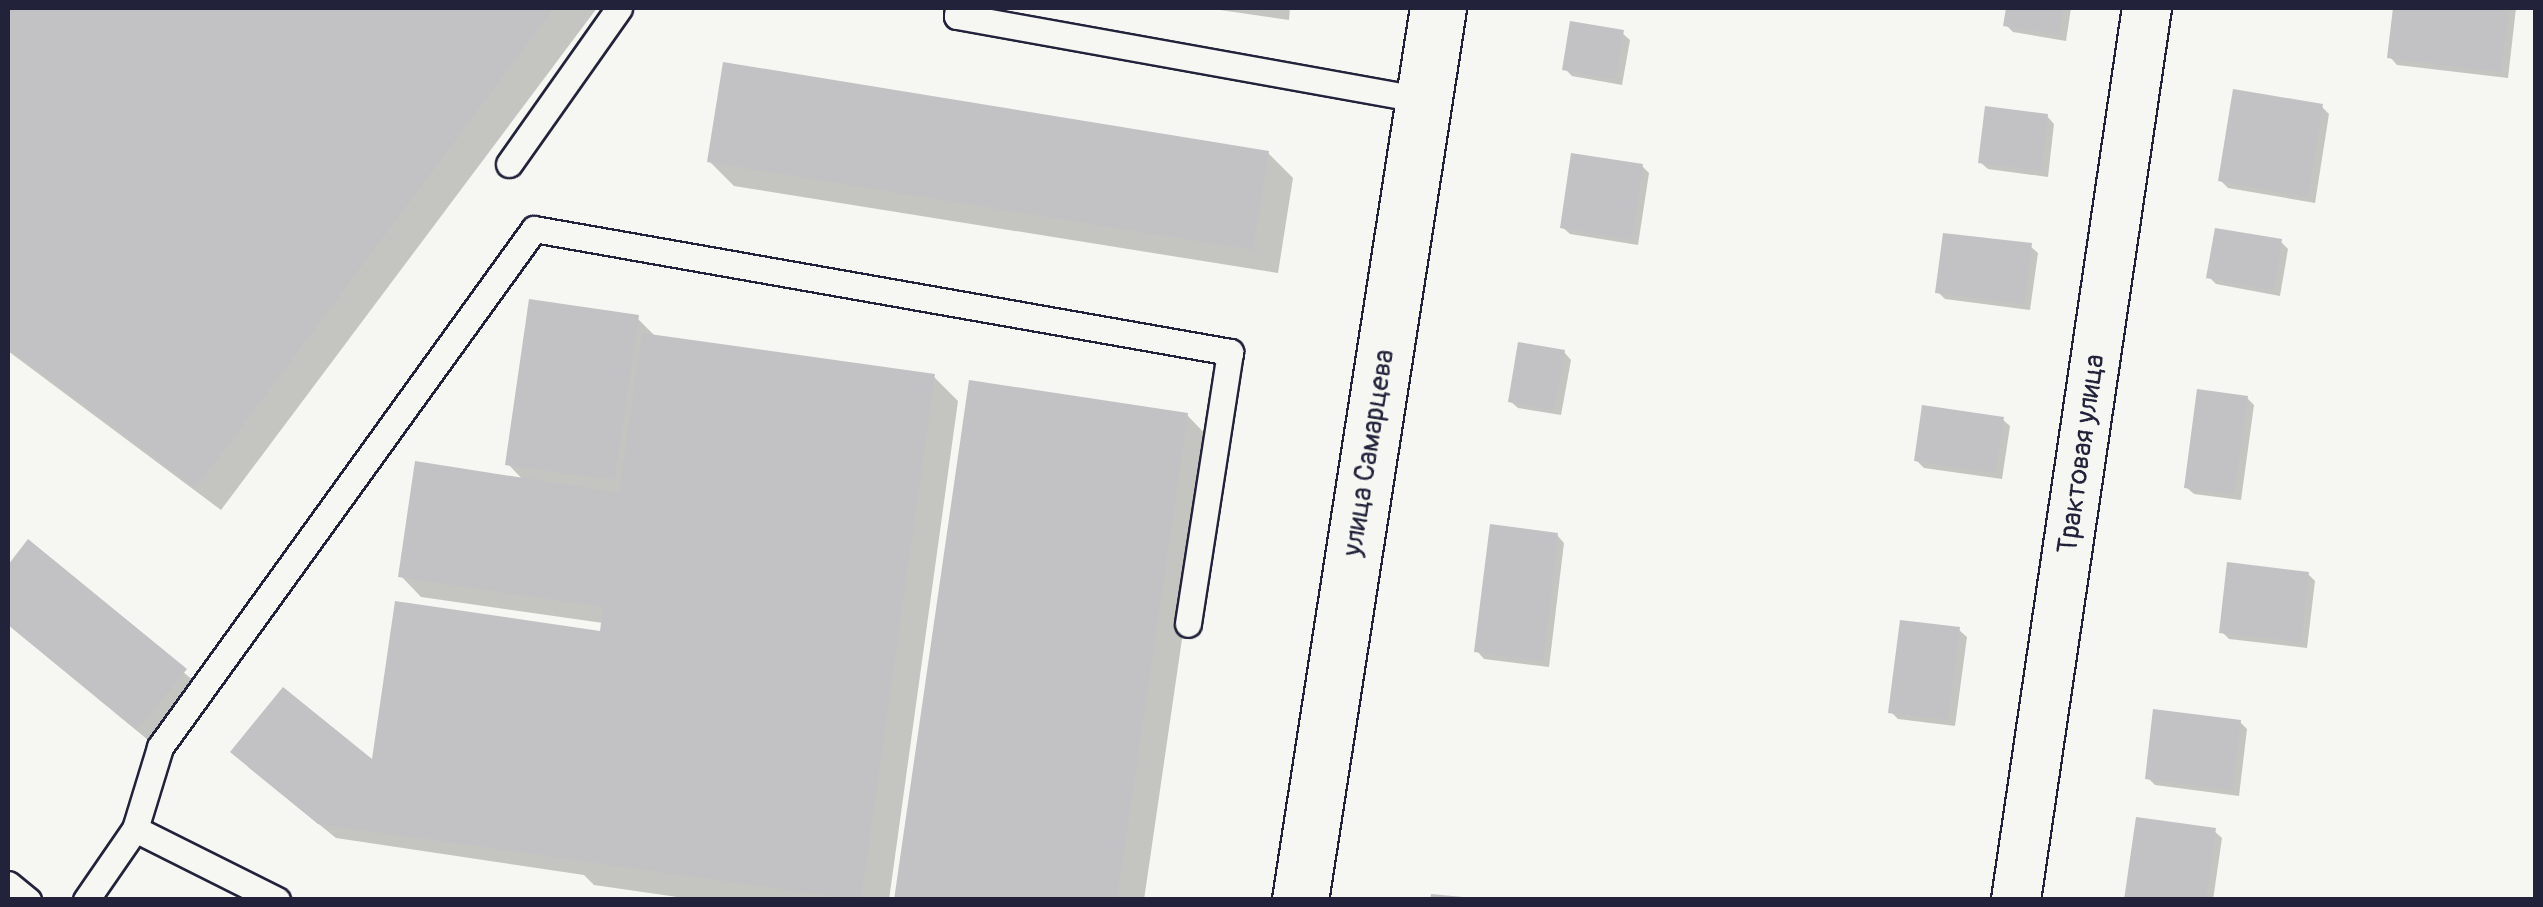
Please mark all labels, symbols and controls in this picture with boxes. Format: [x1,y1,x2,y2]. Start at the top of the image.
street label: улица Самарцева [1336,347,1402,559]
street label: Трактовая улица [2051,352,2113,556]

